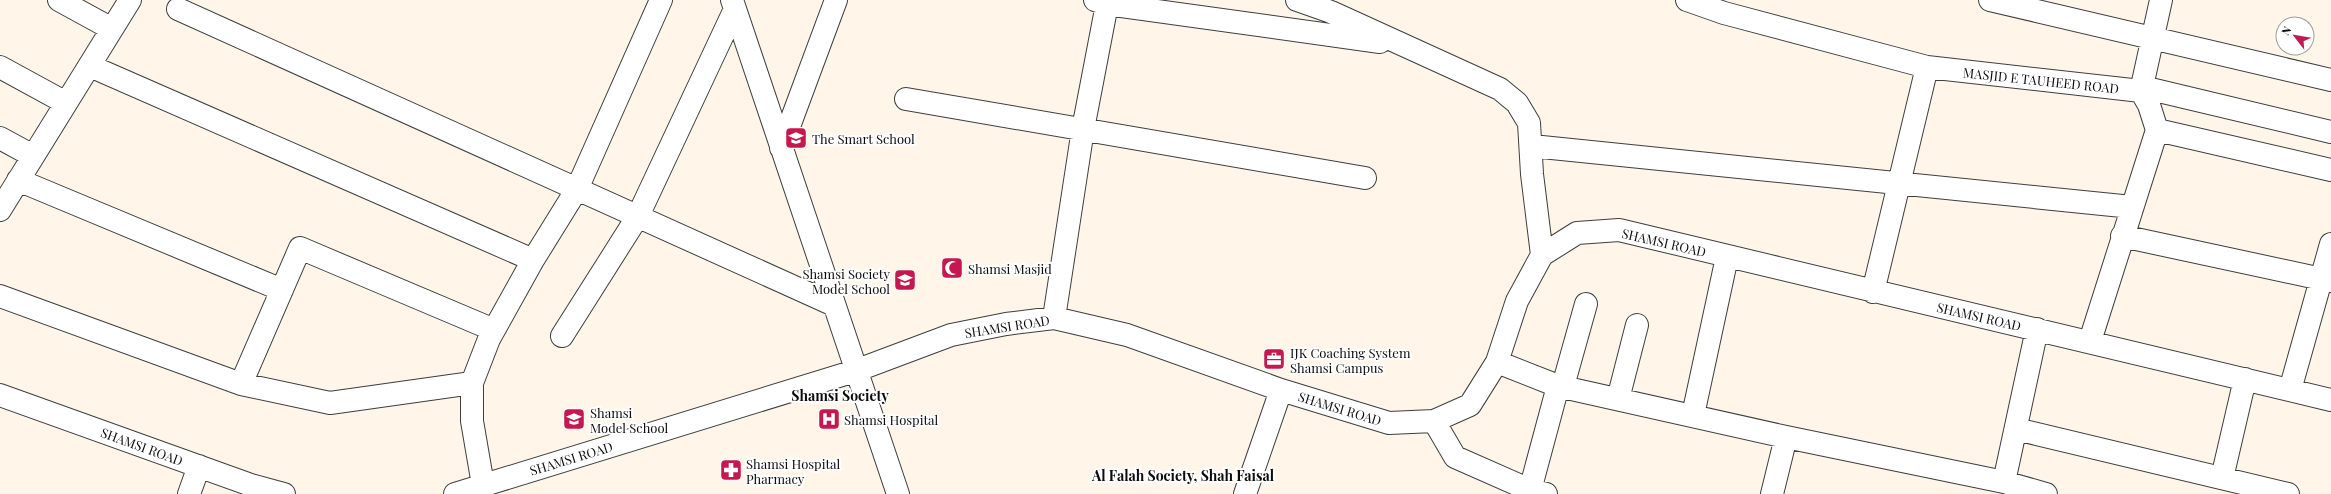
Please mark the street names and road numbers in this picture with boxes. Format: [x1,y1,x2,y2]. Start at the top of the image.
street label: MASJID E TAUHEED ROAD [1962,63,2120,97]
street label: SHAMSI ROAD [1620,224,1708,260]
street label: SHAMSI ROAD [1935,298,2023,334]
street label: SHAMSI ROAD [963,311,1051,341]
street label: SHAMSI ROAD [1296,387,1384,429]
street label: SHAMSI ROAD [99,423,185,469]
street label: SHAMSI ROAD [527,437,615,479]

